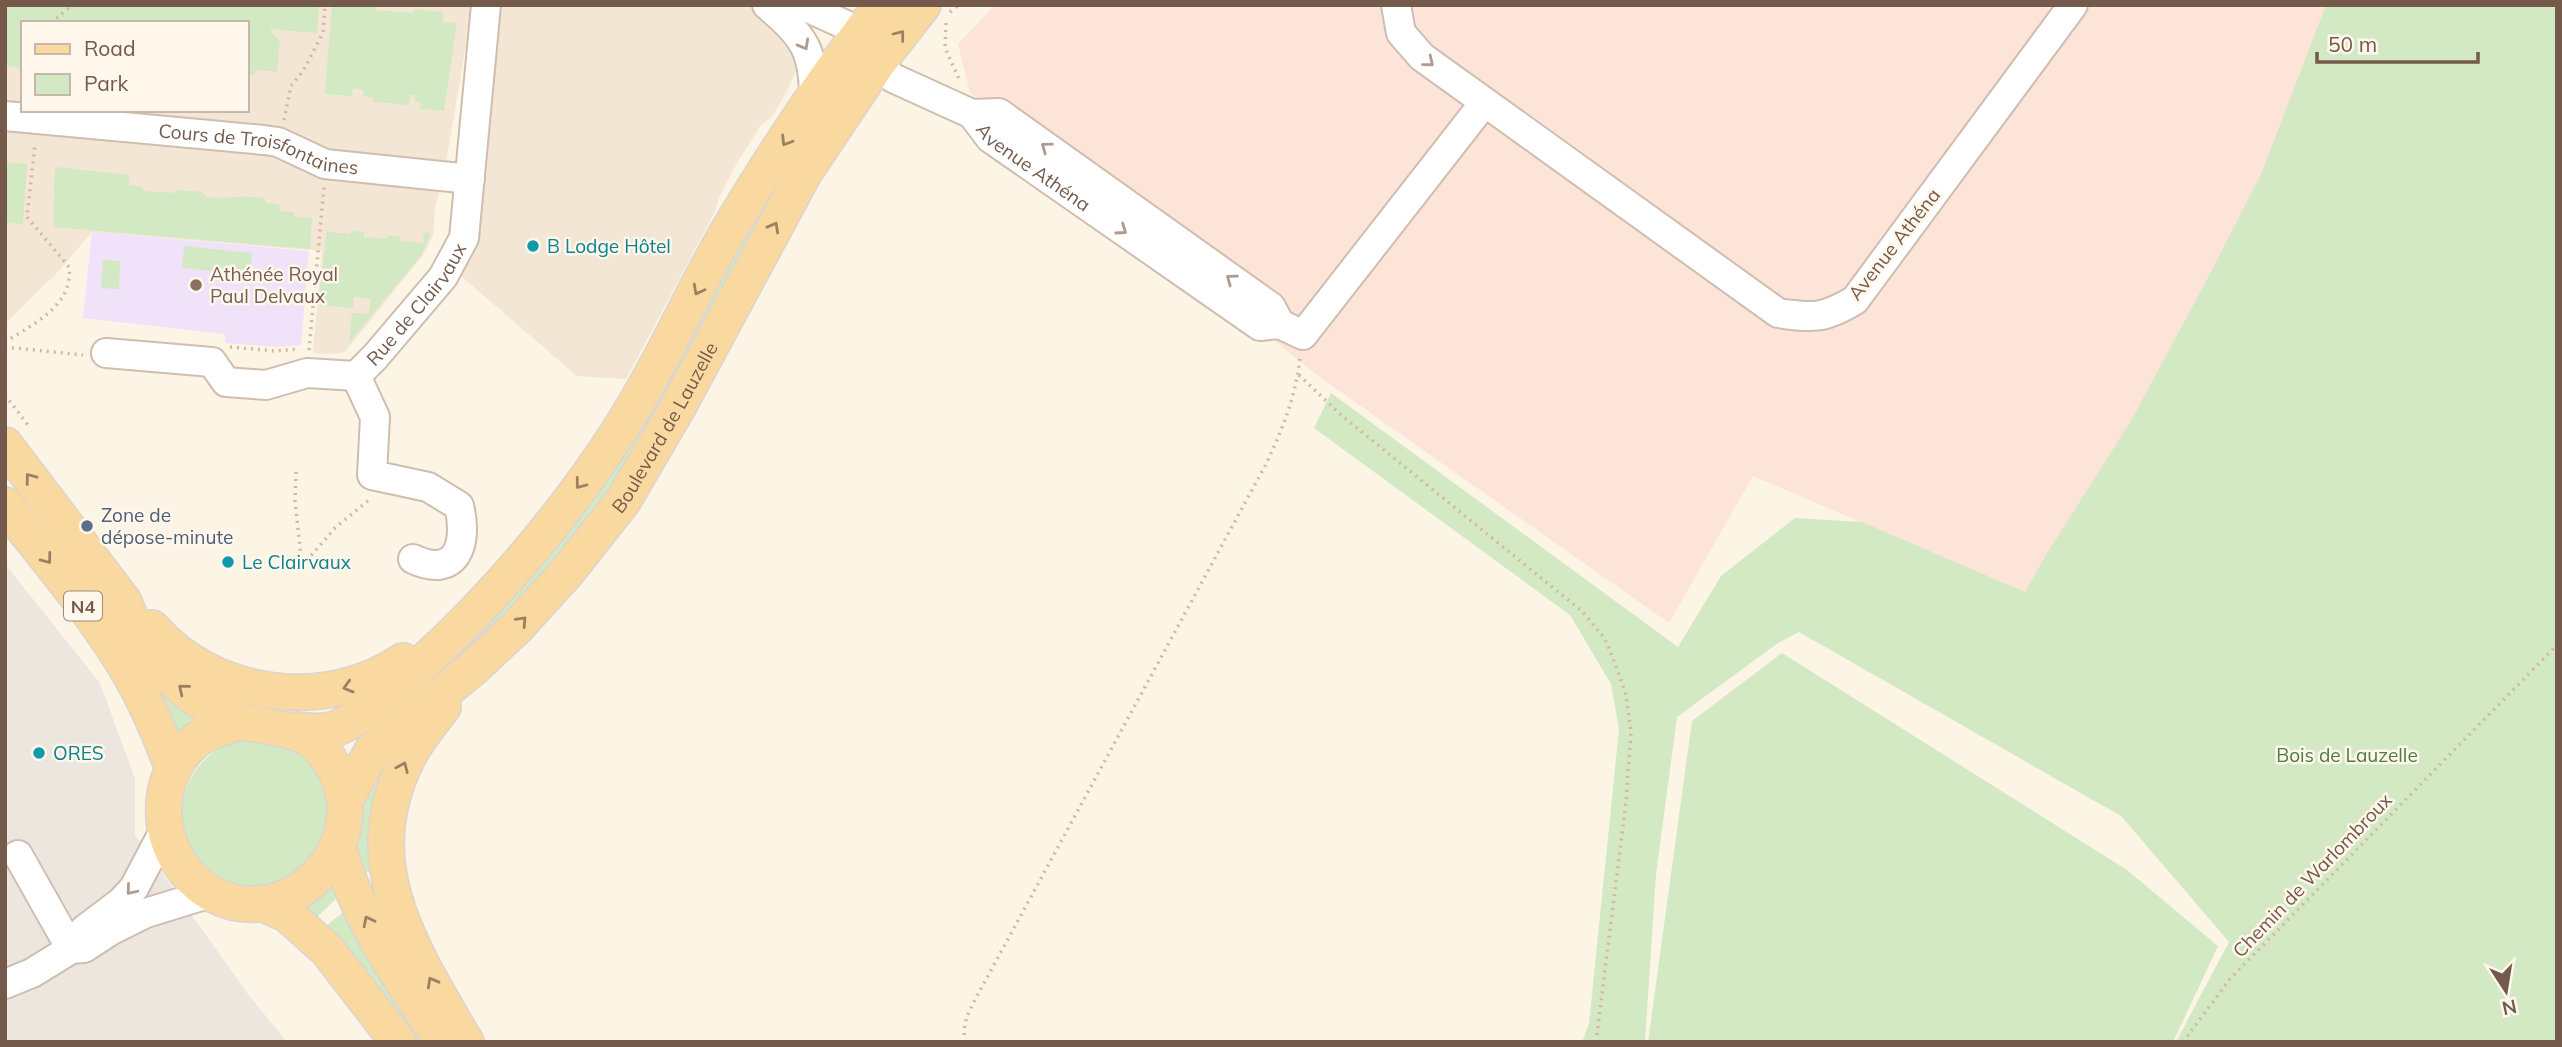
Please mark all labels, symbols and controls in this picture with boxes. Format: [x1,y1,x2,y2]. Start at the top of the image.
legend [21,21,248,112]
scale bar [2317,21,2478,65]
one-way arrow [892,30,905,43]
text: 50 m [2328,31,2377,57]
text: Road [84,35,135,61]
one-way arrow [796,38,809,51]
one-way arrow [1421,53,1433,66]
text: Park [84,70,128,96]
street label: Cours de Troisfontaines [158,118,360,179]
street label: Avenue Athéna [971,118,1095,216]
one-way arrow [781,133,794,146]
one-way arrow [1041,143,1054,155]
street label: Avenue Athéna [1843,183,1945,305]
one-way arrow [766,222,779,235]
one-way arrow [1114,222,1127,235]
place label: B Lodge Hôtel [547,234,671,258]
marker: B Lodge Hôtel [525,238,541,254]
street label: Rue de Clairvaux [361,239,471,371]
place label: Athénée Royal Paul Delvaux [210,262,338,308]
one-way arrow [1226,275,1239,287]
marker: Athénée Royal Paul Delvaux [188,277,204,293]
one-way arrow [692,283,706,295]
street label: Boulevard de Lauzelle [606,338,723,518]
one-way arrow [26,473,39,486]
one-way arrow [576,477,589,489]
place label: Zone de dépose-minute [101,503,233,549]
marker: Zone de dépose-minute [79,518,95,534]
place label: Le Clairvaux [242,550,351,574]
one-way arrow [38,551,51,564]
marker: Le Clairvaux [220,554,236,570]
road number: N4 [64,592,102,620]
one-way arrow [514,616,526,629]
one-way arrow [342,678,354,693]
one-way arrow [178,685,191,697]
place label: ORES [53,741,104,765]
park label: Bois de Lauzelle [2276,743,2418,767]
marker: ORES [31,745,47,761]
one-way arrow [395,762,409,774]
street label: Chemin de Warlombroux [2227,788,2397,962]
one-way arrow [127,882,139,895]
one-way arrow [363,916,377,928]
north arrow [2471,956,2541,1026]
one-way arrow [427,977,440,990]
text: N [2500,994,2519,1021]

